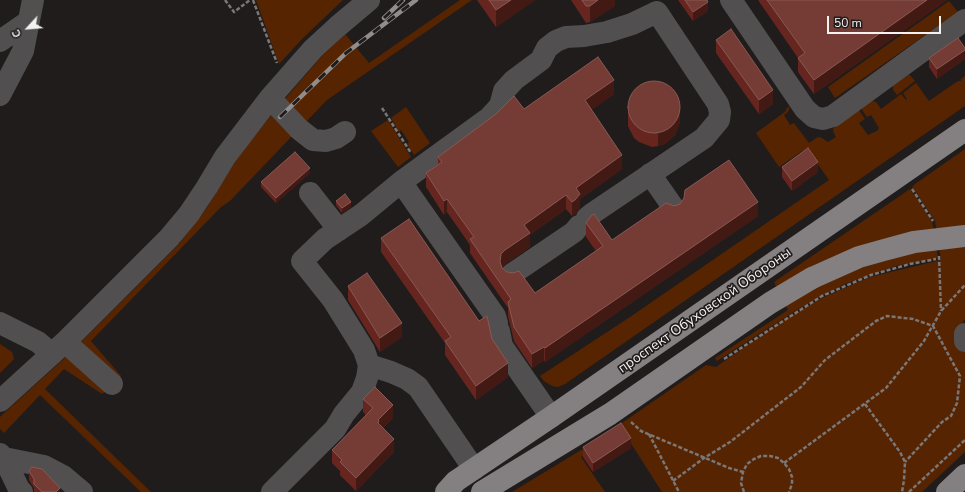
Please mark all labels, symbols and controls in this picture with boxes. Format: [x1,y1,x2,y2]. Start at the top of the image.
north arrow [8,8,48,48]
scale bar [829,8,943,34]
text: 50 m [834,15,862,31]
text: С [8,27,25,40]
street label: проспект Обуховской Обороны [615,245,795,377]

